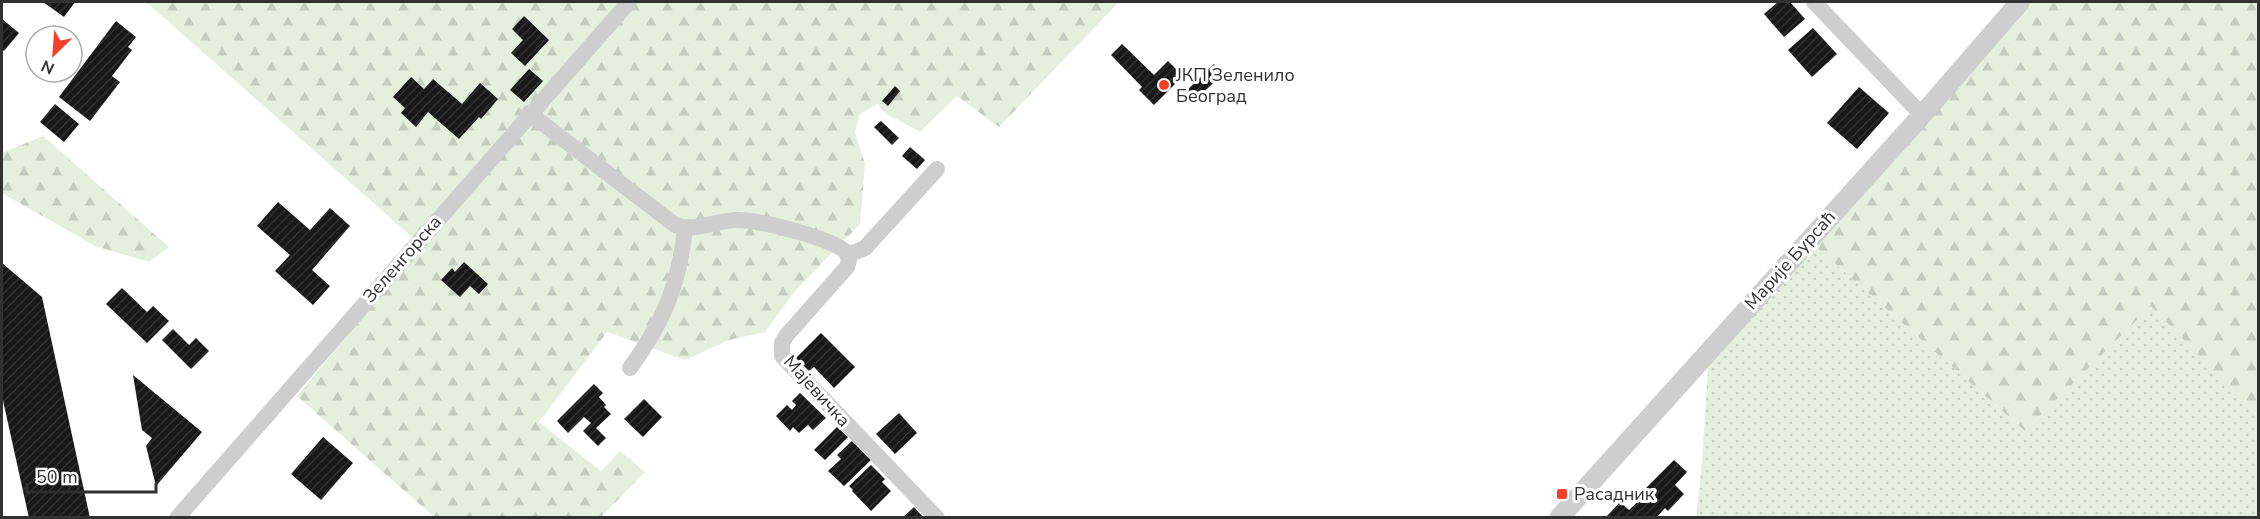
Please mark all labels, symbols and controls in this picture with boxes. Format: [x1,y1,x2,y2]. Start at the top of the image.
north arrow [24,24,84,84]
text: N [38,54,58,79]
place label: ЈКП Зеленило Београд [1175,63,1295,108]
marker: ЈКП Зеленило Београд [1157,78,1171,92]
street label: Марије Бурсаћ [1739,205,1841,315]
street label: Зеленгорска [357,210,447,308]
street label: Мајевичка [778,350,856,432]
scale bar [27,456,156,494]
text: 50 m [36,465,78,489]
place label: Расадник [1574,482,1655,506]
marker: Расадник [1555,487,1569,501]

